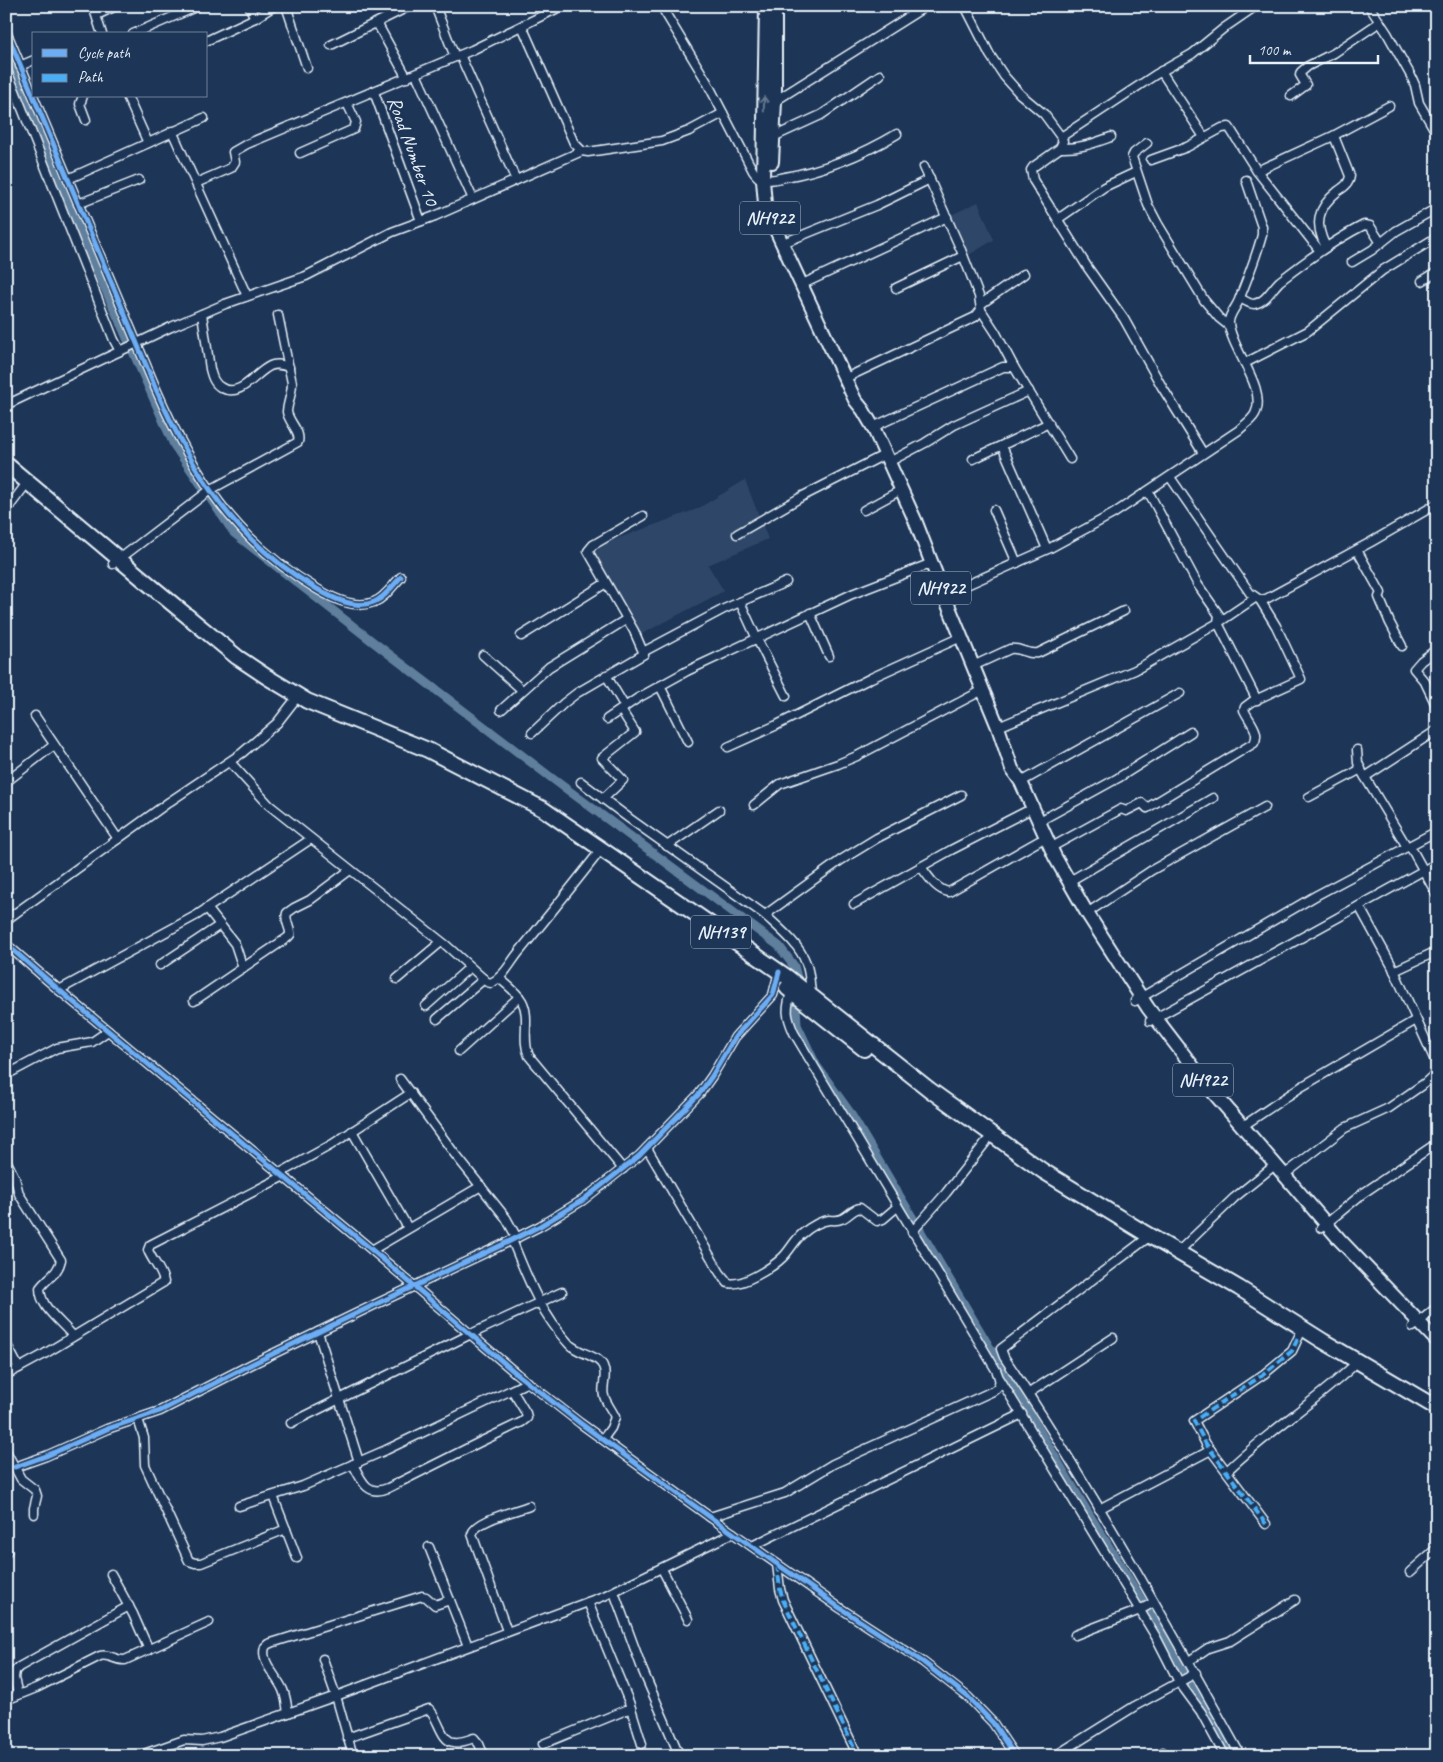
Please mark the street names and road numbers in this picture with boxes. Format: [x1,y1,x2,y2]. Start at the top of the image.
street label: Road Number 10 [382,93,445,211]
road number: NH922 [740,202,800,234]
road number: NH922 [911,572,971,604]
road number: NH139 [691,916,751,949]
road number: NH922 [1173,1064,1233,1096]

